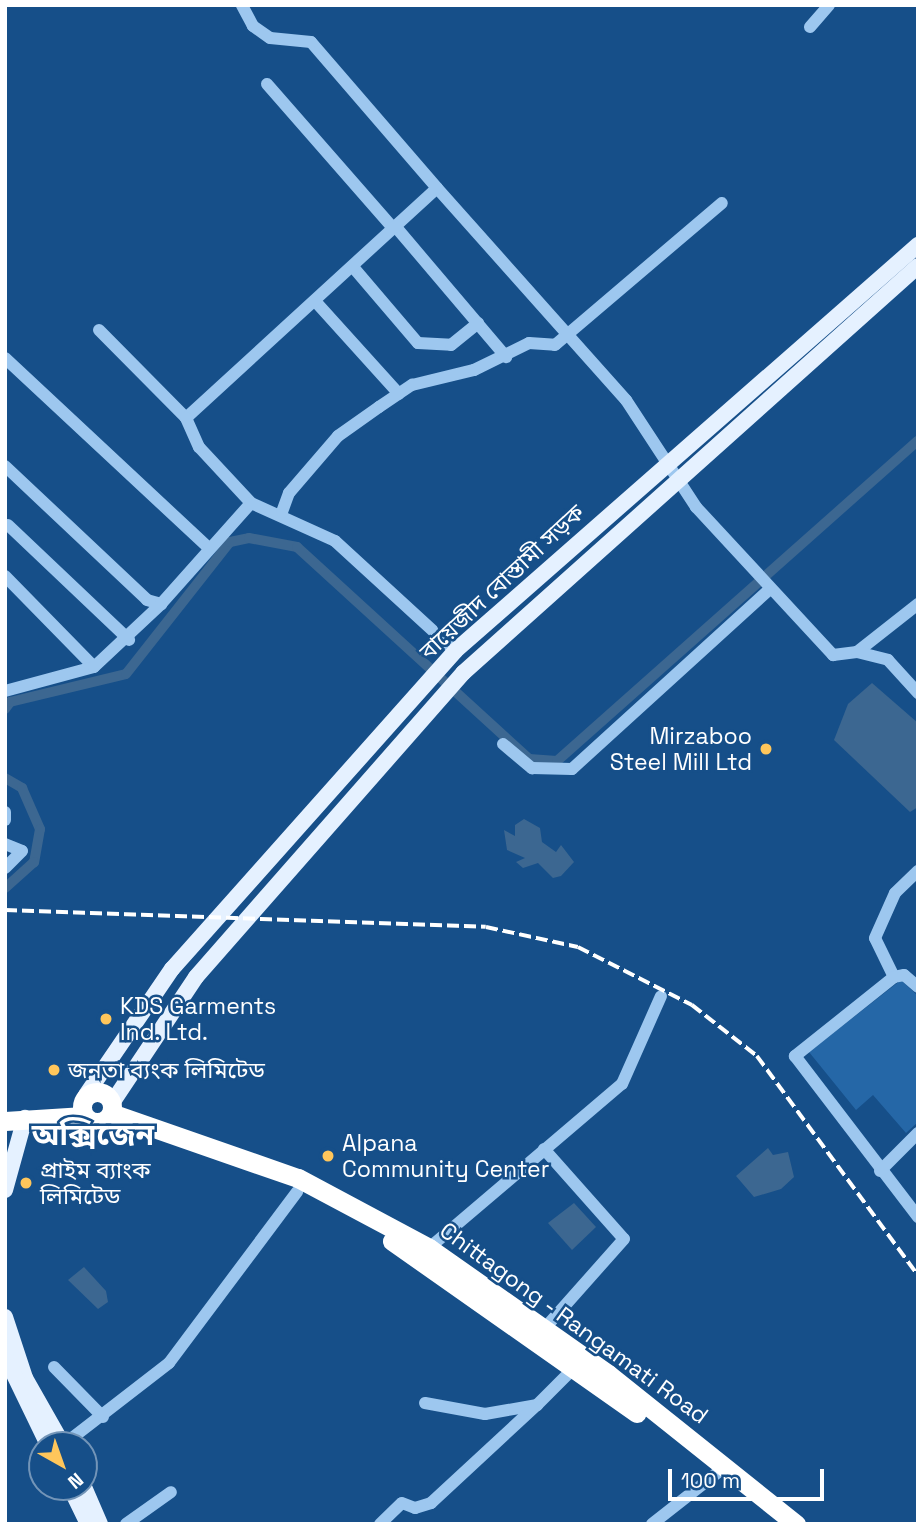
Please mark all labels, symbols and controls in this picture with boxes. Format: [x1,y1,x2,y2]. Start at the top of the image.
street label: বায়েজীদ বোস্তামী সড়ক [414,499,590,665]
place label: Mirzaboo Steel Mill Ltd [610,722,752,776]
marker: Mirzaboo Steel Mill Ltd [758,741,774,757]
place label: KDS Garments Ind. Ltd. [120,992,276,1046]
marker: KDS Garments Ind. Ltd. [98,1011,114,1027]
place label: জনতা ব্যংক লিমিটেড [68,1056,265,1084]
marker: জনতা ব্যংক লিমিটেড [46,1062,62,1078]
district label: অক্সিজেন [32,1117,154,1153]
place label: Alpana Community Center [342,1129,549,1183]
marker: Alpana Community Center [320,1148,336,1164]
place label: প্রাইম ব্যাংক লিমিটেড [40,1156,151,1210]
marker: প্রাইম ব্যাংক লিমিটেড [18,1175,34,1191]
street label: Chittagong - Rangamati Road [434,1216,714,1430]
north arrow [28,1431,98,1501]
scale bar [671,1456,827,1500]
text: N [63,1467,88,1495]
text: 100 m [681,1467,740,1494]

